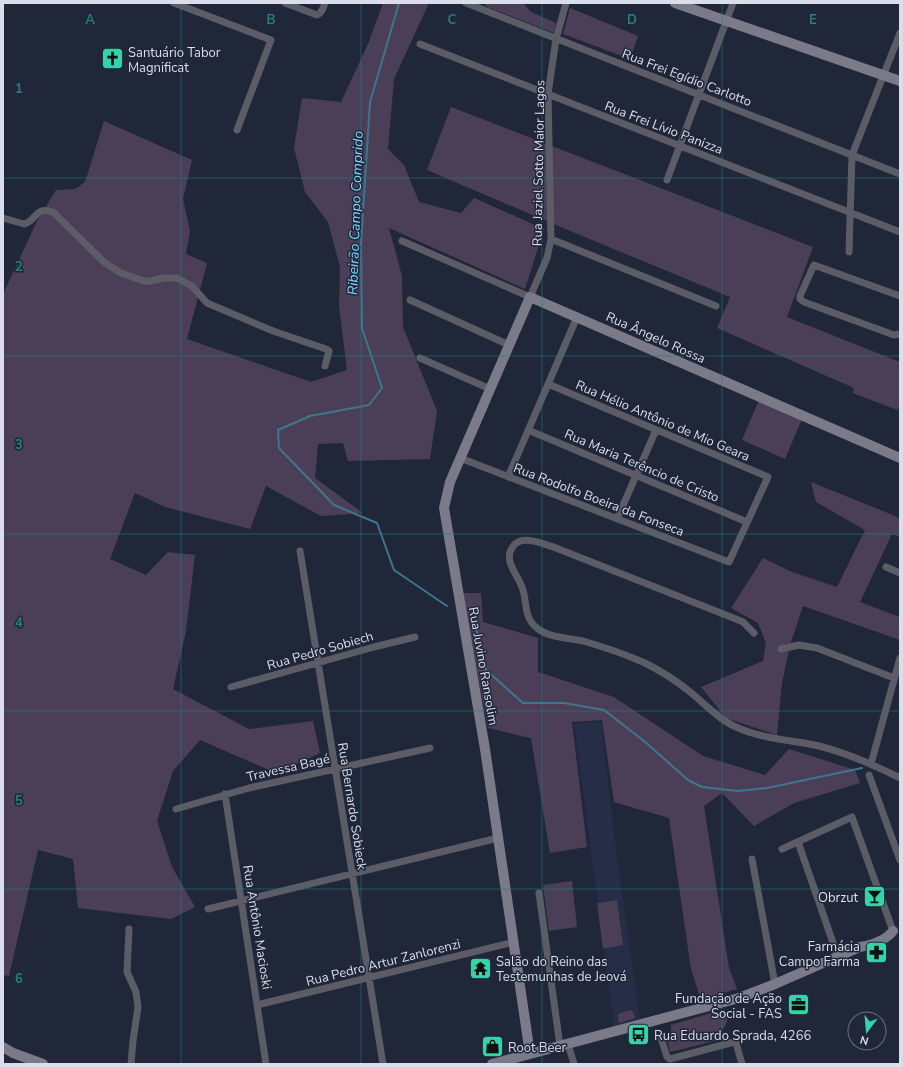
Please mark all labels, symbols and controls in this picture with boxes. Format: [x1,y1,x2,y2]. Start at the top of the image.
text: A [85,11,95,29]
text: B [267,11,276,29]
text: C [448,11,457,29]
text: D [627,11,637,29]
text: E [809,11,817,29]
place label: Santuário Tabor Magnificat [128,44,221,77]
street label: Rua Frei Egídio Carlotto [619,45,754,111]
church icon: Santuário Tabor Magnificat [100,46,126,72]
text: 1 [15,80,23,98]
street label: Rua Jaziel Sotto Maior Lagos [529,80,549,246]
street label: Rua Frei Lívio Panizza [602,97,725,159]
water label: Ribeirão Campo Comprido [343,130,368,296]
text: 2 [15,258,23,276]
street label: Rua Ângelo Rossa [603,307,709,368]
street label: Rua Hélio Antônio de Mio Geara [573,376,752,466]
street label: Rua Maria Terêncio de Cristo [561,425,722,507]
text: 3 [15,436,23,454]
street label: Rua Rodolfo Boeira da Fonseca [511,459,687,541]
street label: Rua Juvino Ransolim [464,606,502,727]
text: 4 [15,614,23,632]
street label: Rua Pedro Sobiech [265,627,376,675]
street label: Rua Bernardo Sobieck [333,741,371,872]
street label: Travessa Bagé [245,750,332,786]
text: 5 [15,792,23,810]
street label: Rua Antônio Macioski [238,864,276,991]
bar icon: Obrzut [861,884,887,910]
place label: Obrzut [818,889,858,907]
street label: Rua Pedro Artur Zanlorenzi [304,935,462,991]
place label: Farmácia Campo Farma [779,938,860,971]
pharmacy icon: Farmácia Campo Farma [863,940,889,966]
place label: Salão do Reino das Testemunhas de Jeová [496,953,627,986]
temple icon: Salão do Reino das Testemunhas de Jeová [467,955,493,981]
text: 6 [15,970,23,988]
place label: Fundação de Ação Social - FAS [675,990,782,1023]
office icon: Fundação de Ação Social - FAS [785,992,811,1018]
north arrow [847,1011,887,1051]
bus stop icon: Rua Eduardo Sprada, 4266 [626,1022,652,1048]
place label: Rua Eduardo Sprada, 4266 [654,1027,811,1045]
text: N [858,1032,870,1048]
shop icon: Root Beer [479,1034,505,1060]
place label: Root Beer [508,1039,566,1057]

